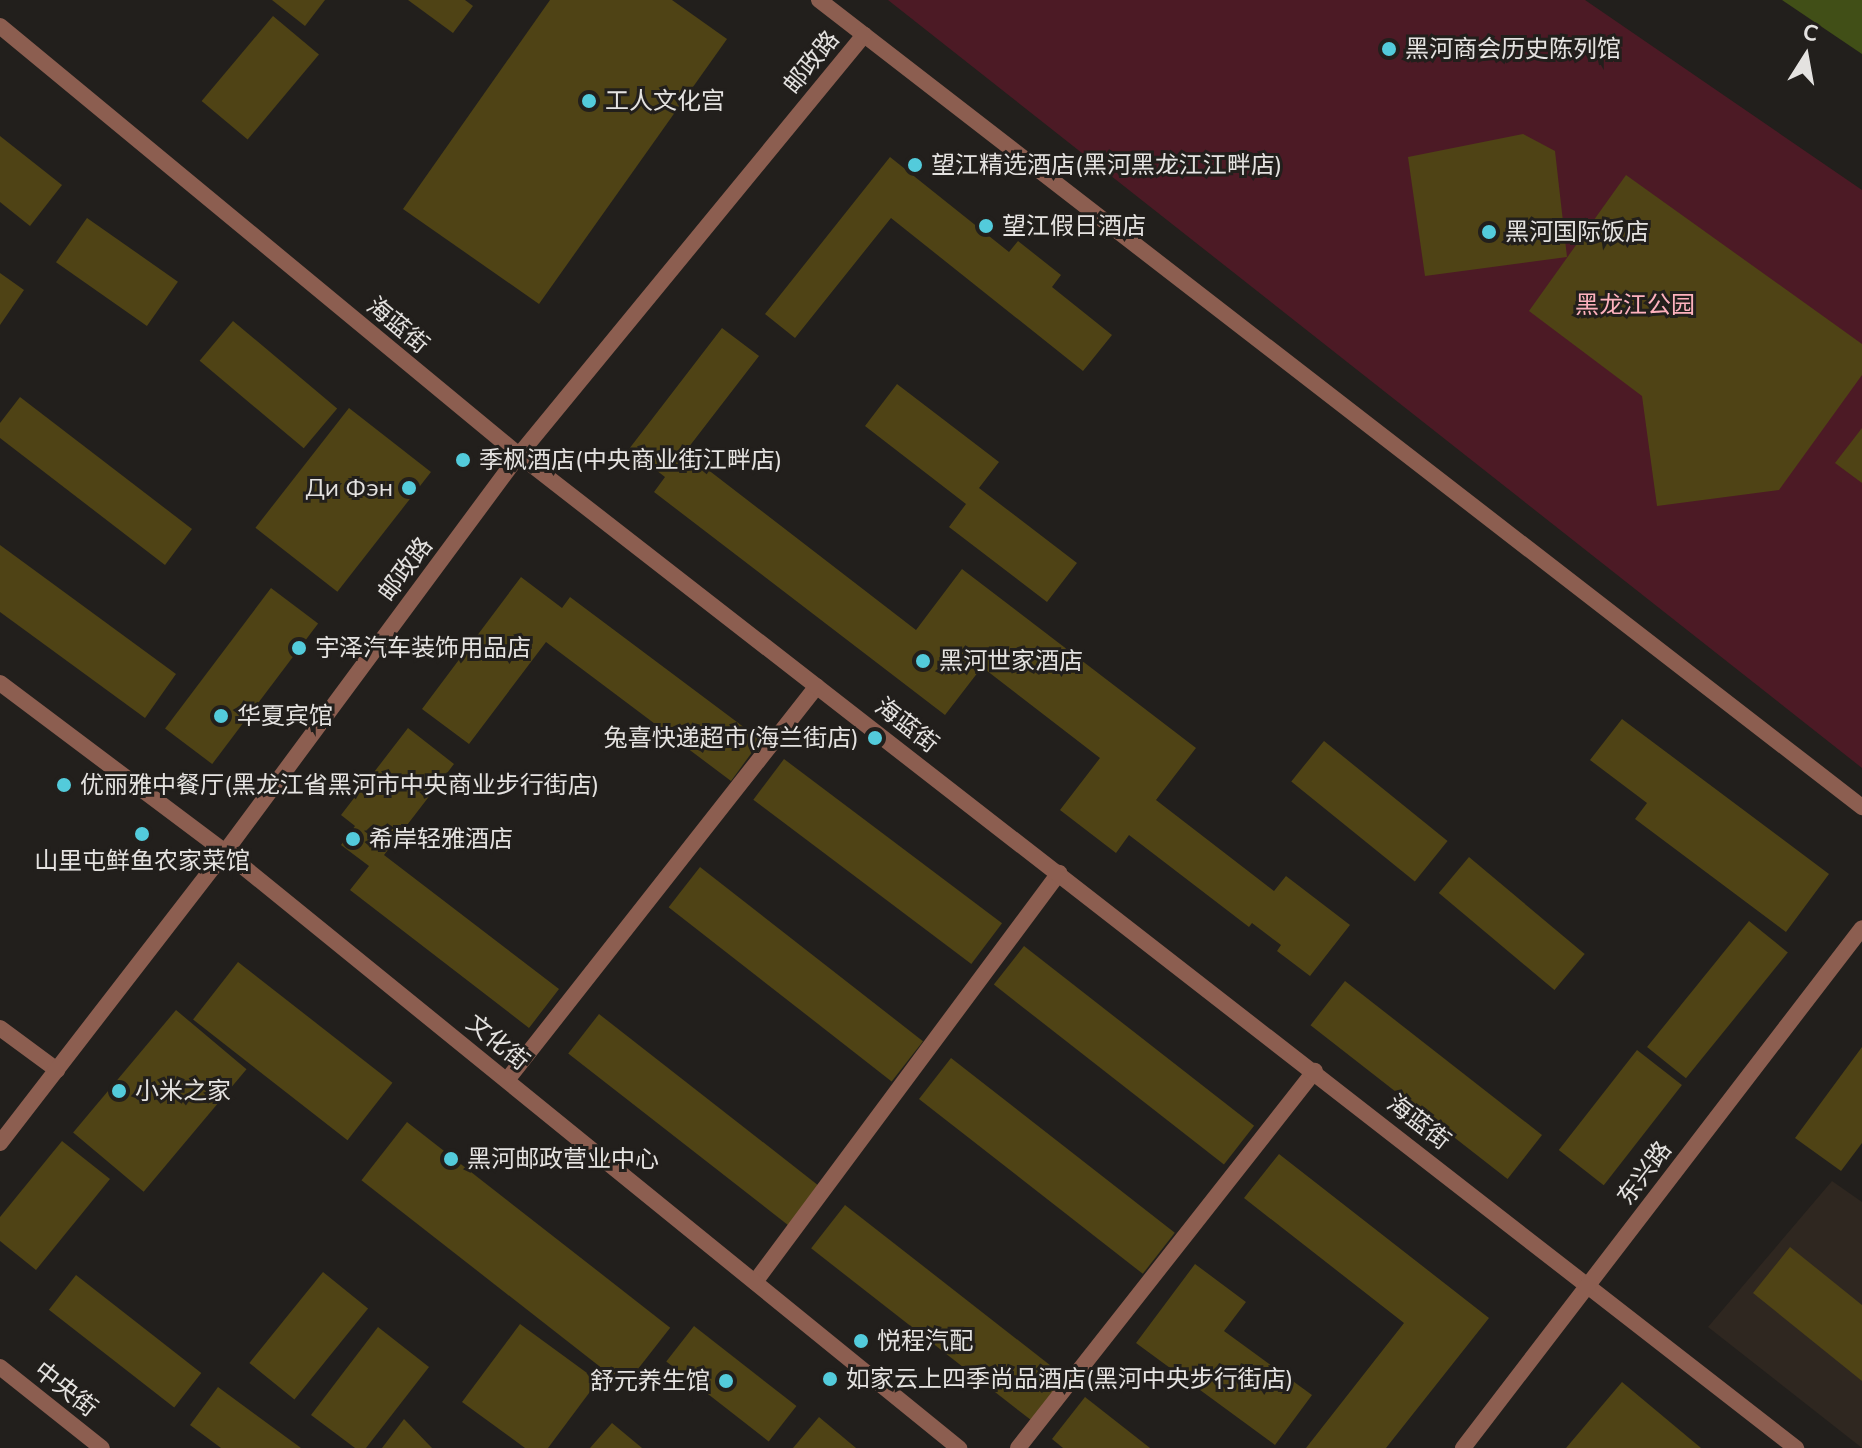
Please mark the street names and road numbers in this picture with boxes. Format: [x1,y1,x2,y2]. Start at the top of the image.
street label: 邮政路 [777,25,845,99]
street label: 海蓝街 [361,291,435,359]
street label: 邮政路 [372,532,438,606]
street label: 海蓝街 [870,691,944,759]
street label: 文化街 [461,1008,535,1076]
street label: 海蓝街 [1382,1088,1456,1156]
street label: 东兴路 [1611,1136,1677,1210]
street label: 中央街 [29,1355,103,1423]

